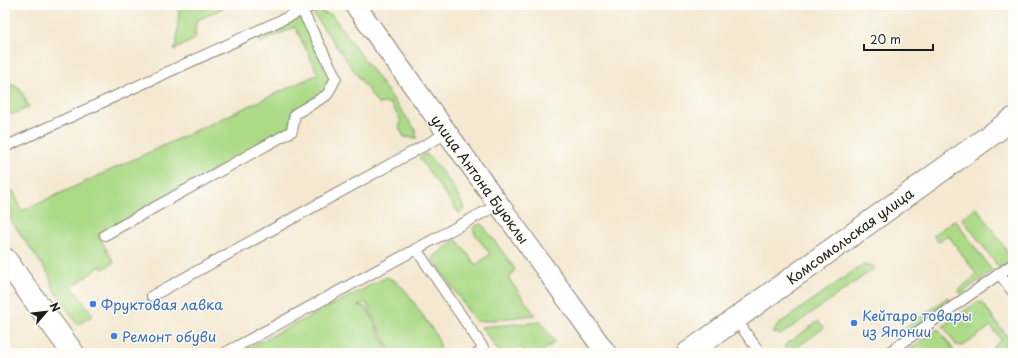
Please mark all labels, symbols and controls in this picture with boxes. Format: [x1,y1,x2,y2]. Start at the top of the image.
scale bar [864,26,933,52]
text: 20 m [870,30,901,48]
street label: улица Антона Буюклы [426,110,534,248]
street label: Комсомольская улица [782,183,918,289]
north arrow [26,292,66,332]
place label: Фруктовая лавка [101,294,223,315]
text: N [46,299,65,315]
marker: Фруктовая лавка [88,299,98,309]
place label: Кейтаро товары из Японии [862,305,972,342]
marker: Кейтаро товары из Японии [849,318,859,328]
place label: Ремонт обуви [122,326,216,347]
marker: Ремонт обуви [109,331,119,341]

